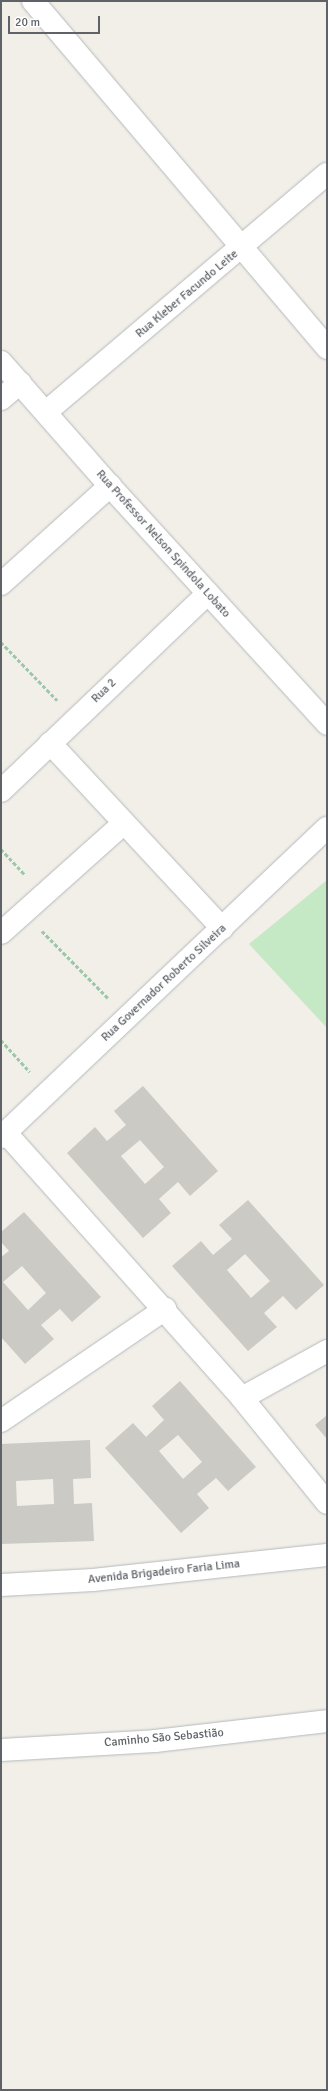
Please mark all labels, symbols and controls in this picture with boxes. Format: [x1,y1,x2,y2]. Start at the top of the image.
scale bar [10,8,102,34]
text: 20 m [15,15,40,30]
street label: Rua Kleber Facundo Leite [133,247,241,341]
street label: Rua Professor Nelson Spindola Lobato [93,467,233,621]
street label: Rua 2 [89,676,119,706]
street label: Rua Governador Roberto Silveira [99,921,229,1045]
street label: Avenida Brigadeiro Faria Lima [87,1557,241,1587]
street label: Caminho São Sebastião [104,1726,224,1750]

